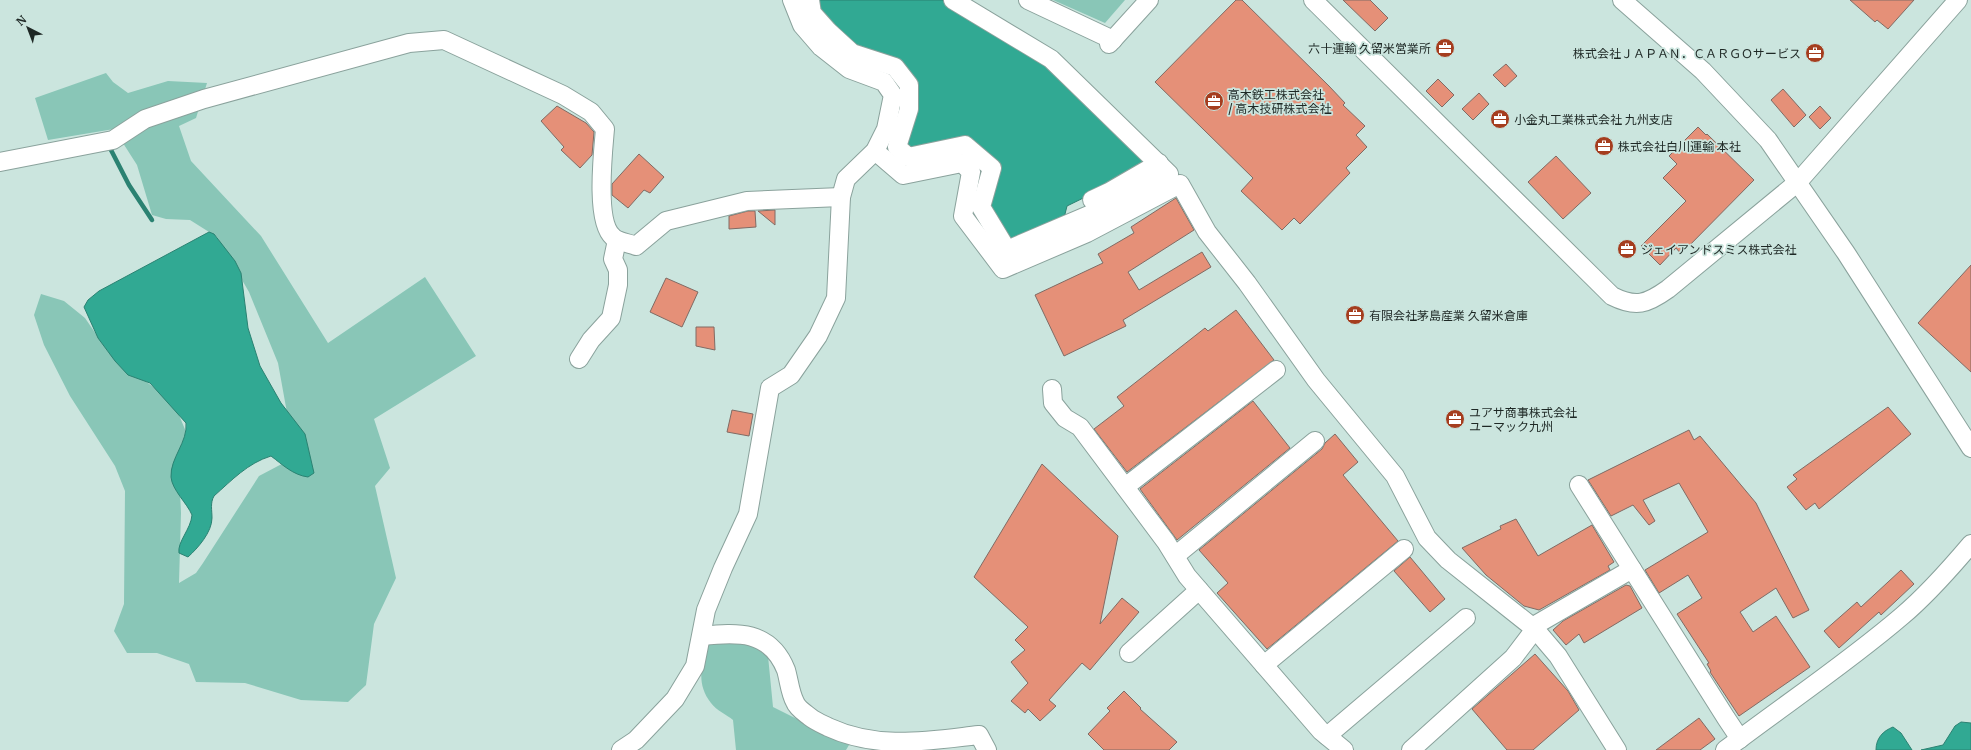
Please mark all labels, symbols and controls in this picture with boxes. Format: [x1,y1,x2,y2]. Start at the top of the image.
north arrow [8,8,48,48]
text: N [13,12,29,29]
office icon: 六十運輸 久留米営業所 [1434,37,1456,59]
place label: 六十運輸 久留米営業所 [1308,41,1431,56]
office icon: 株式会社ＪＡＰＡＮ．ＣＡＲＧＯサービス [1804,42,1826,64]
place label: 株式会社ＪＡＰＡＮ．ＣＡＲＧＯサービス [1573,46,1801,61]
place label: 高木鉄工株式会社 / 高木技研株式会社 [1228,87,1332,116]
office icon: 高木鉄工株式会社 / 高木技研株式会社 [1203,90,1225,112]
office icon: 小金丸工業株式会社 九州支店 [1489,108,1511,130]
place label: 小金丸工業株式会社 九州支店 [1514,112,1673,127]
office icon: 株式会社白川運輸 本社 [1593,135,1615,157]
place label: 株式会社白川運輸 本社 [1618,139,1741,154]
office icon: ジェイアンドスミス株式会社 [1616,238,1638,260]
place label: ジェイアンドスミス株式会社 [1641,242,1797,257]
office icon: 有限会社茅島産業 久留米倉庫 [1344,304,1366,326]
place label: 有限会社茅島産業 久留米倉庫 [1369,308,1528,323]
place label: ユアサ商事株式会社 ユーマック九州 [1469,405,1577,434]
office icon: ユアサ商事株式会社 ユーマック九州 [1444,408,1466,430]

